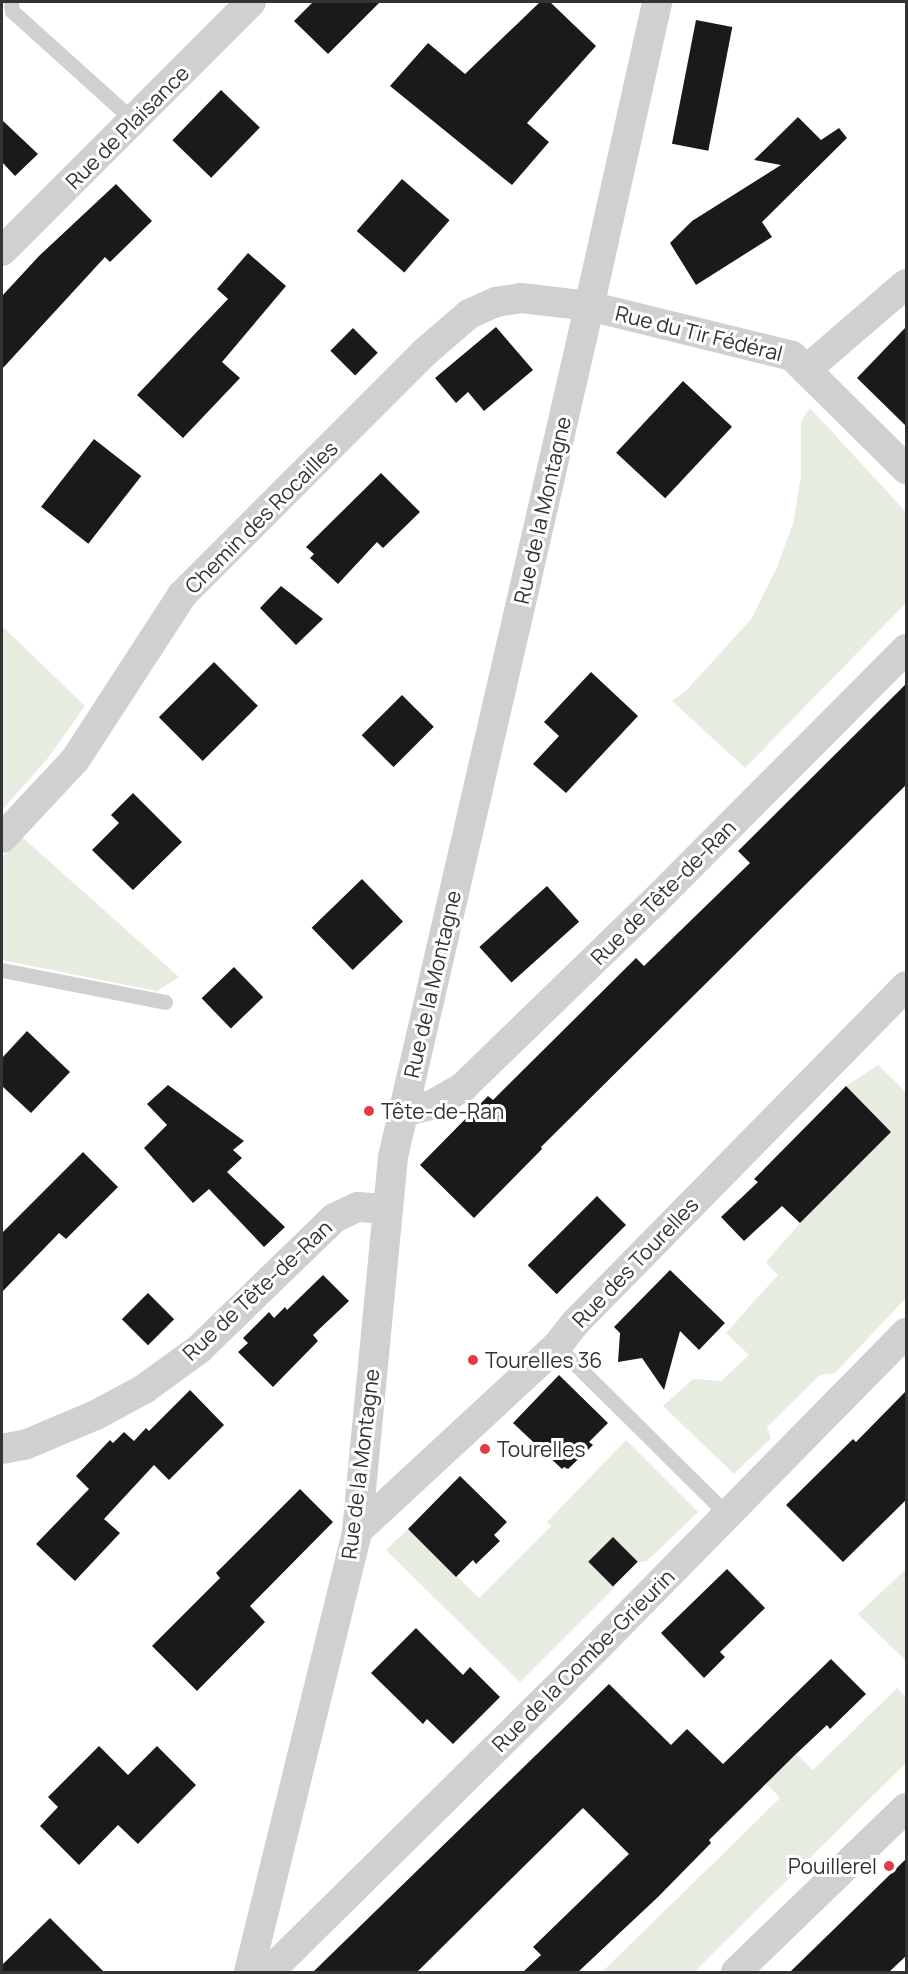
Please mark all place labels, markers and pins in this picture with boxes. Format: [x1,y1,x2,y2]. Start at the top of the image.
place label: Tête-de-Ran [381,1098,504,1124]
marker: Tête-de-Ran [362,1104,376,1118]
place label: Tourelles 36 [485,1347,602,1373]
marker: Tourelles 36 [466,1353,480,1367]
place label: Tourelles [497,1436,585,1462]
marker: Tourelles [478,1442,492,1456]
place label: Pouillerel [788,1853,877,1879]
marker: Pouillerel [882,1859,896,1873]

